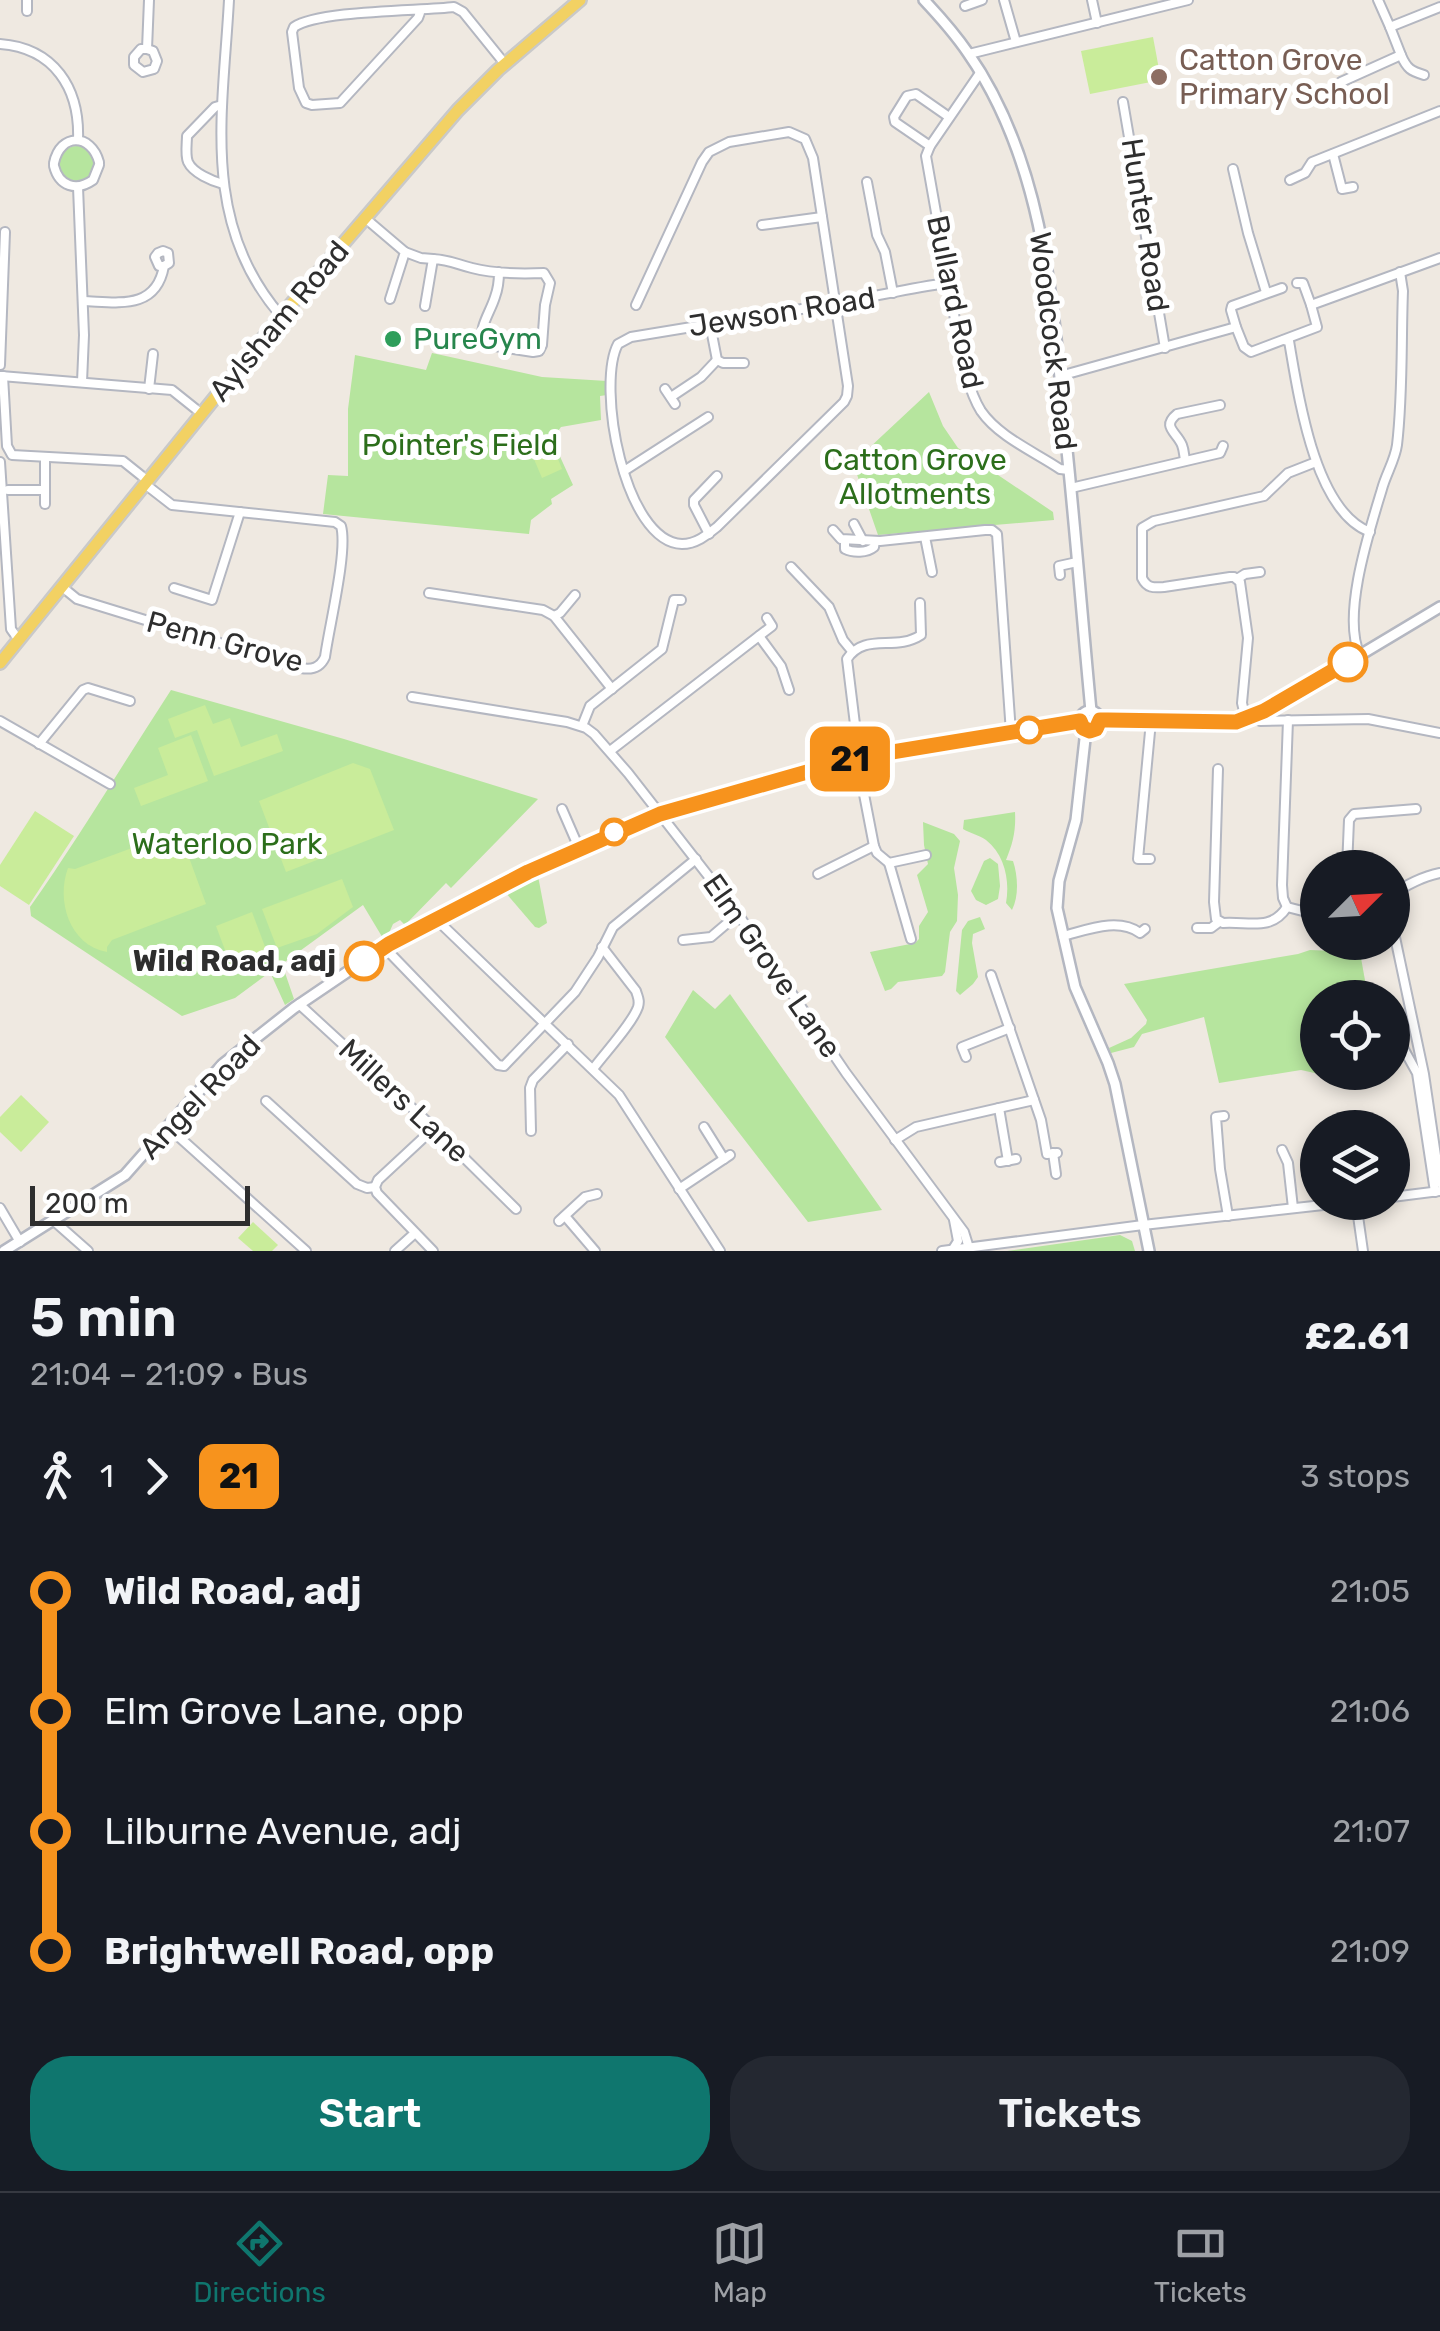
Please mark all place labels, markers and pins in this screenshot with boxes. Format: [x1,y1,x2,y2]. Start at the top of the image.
place label: Catton Grove Primary School [1179,42,1390,112]
marker: Catton Grove Primary School [1148,66,1170,88]
place label: PureGym [413,321,542,357]
marker: PureGym [382,328,404,350]
unlabelled marker [1329,643,1367,681]
unlabelled marker [1016,717,1042,743]
unlabelled marker [601,819,627,845]
marker: Wild Road, adj [345,942,383,980]
place label: Wild Road, adj [133,943,336,979]

